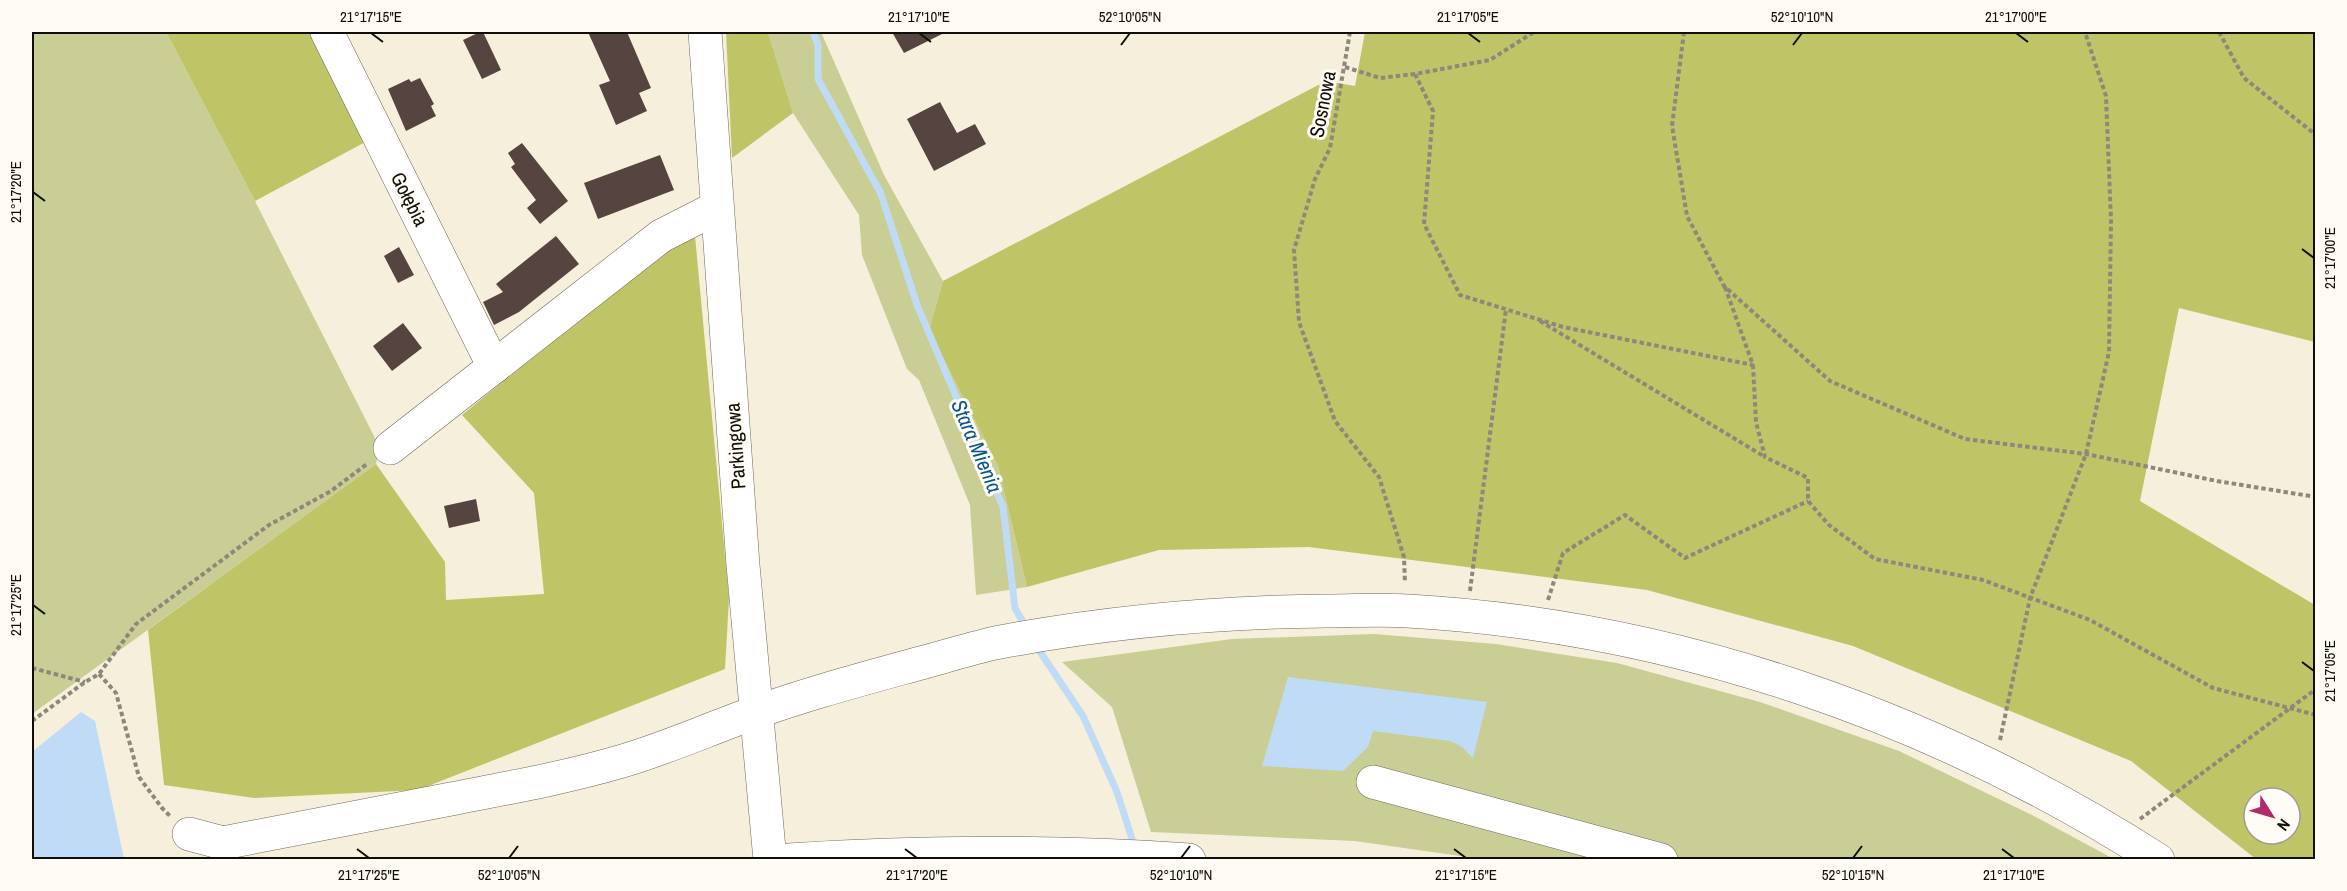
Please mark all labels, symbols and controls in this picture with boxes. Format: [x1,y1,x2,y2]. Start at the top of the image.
text: 21°17'15"E [340,6,402,27]
text: 21°17'10"E [888,6,950,27]
text: 52°10'05"N [1099,6,1161,27]
text: 21°17'05"E [1437,6,1499,27]
text: 52°10'10"N [1771,6,1833,27]
text: 21°17'00"E [1985,6,2047,27]
street label: Sosnowa [1302,68,1342,140]
text: 21°17'20"E [5,161,26,223]
street label: Gołębia [385,167,435,231]
text: 21°17'00"E [2319,227,2340,289]
water label: Stara Mienia [944,395,1010,497]
street label: Parkingowa [719,402,751,490]
text: 21°17'25"E [5,574,26,636]
text: 21°17'05"E [2319,640,2340,702]
north arrow [2242,786,2302,846]
text: N [2272,815,2296,835]
text: 21°17'25"E [338,864,400,885]
text: 52°10'05"N [478,864,540,885]
text: 21°17'20"E [886,864,948,885]
text: 52°10'10"N [1150,864,1212,885]
text: 21°17'15"E [1435,864,1497,885]
text: 52°10'15"N [1822,864,1884,885]
text: 21°17'10"E [1983,864,2045,885]

